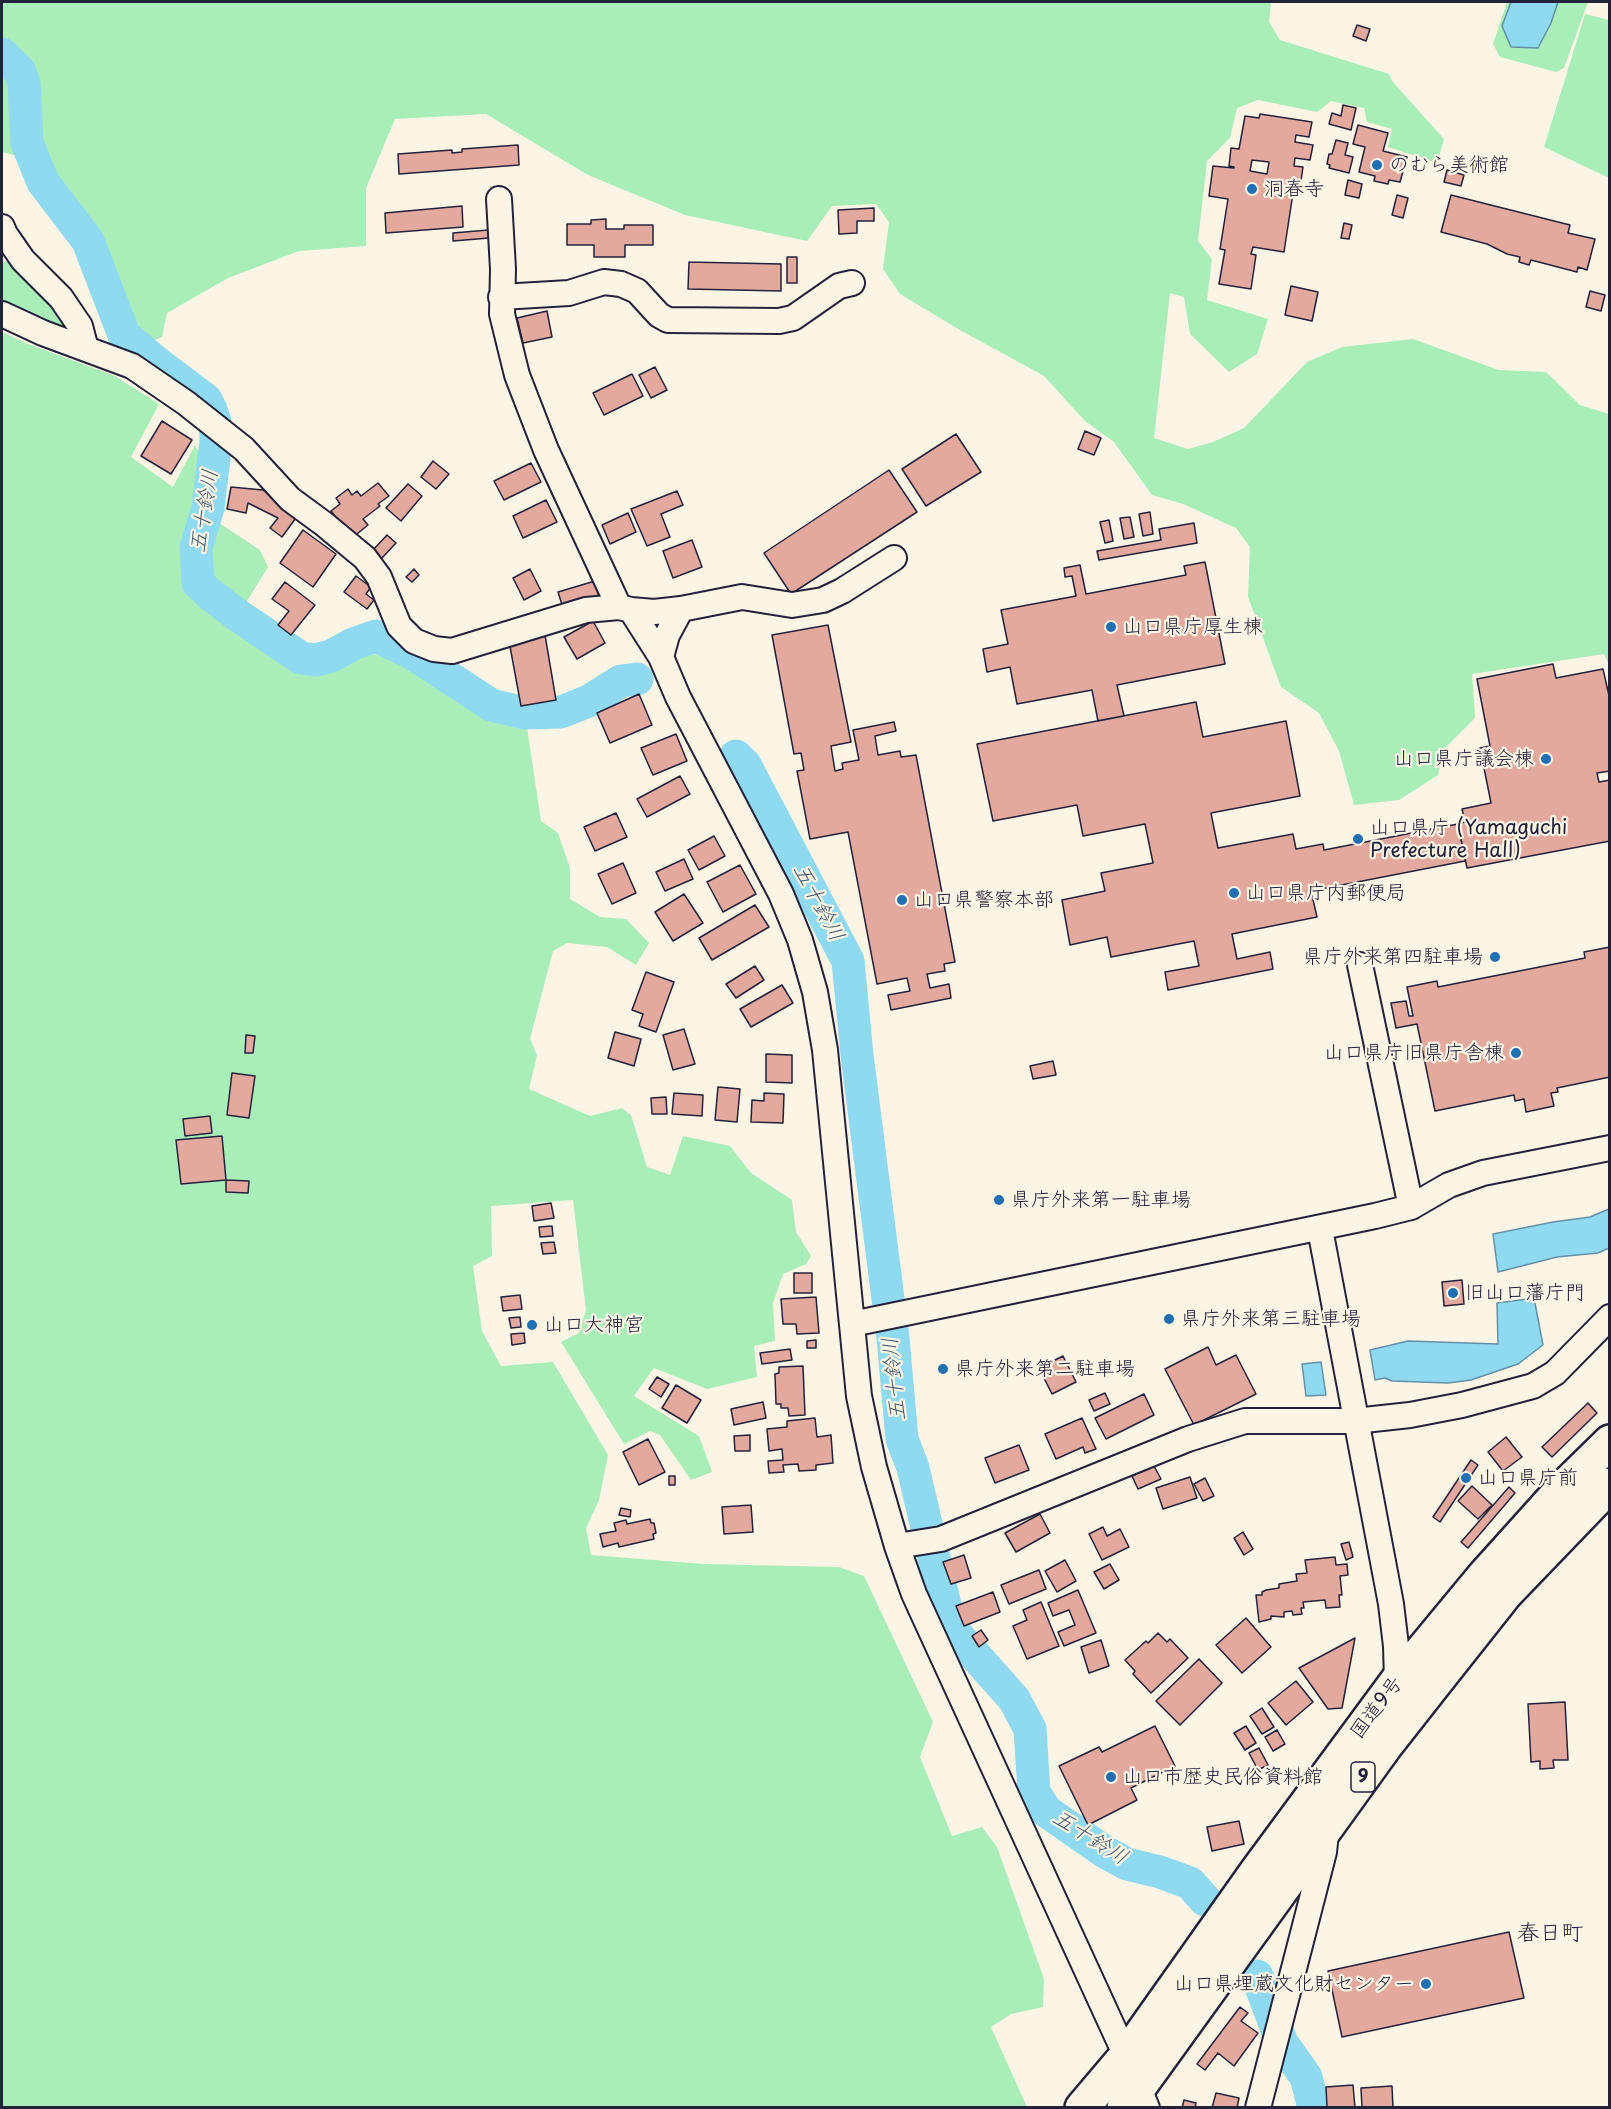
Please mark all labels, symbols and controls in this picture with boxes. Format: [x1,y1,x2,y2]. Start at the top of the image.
place label: のむら美術館 [1389,153,1509,177]
marker: のむら美術館 [1370,158,1384,172]
place label: 洞春寺 [1264,177,1324,201]
marker: 洞春寺 [1245,182,1259,196]
water label: 五十鈴川 [186,468,224,554]
place label: 山口県庁厚生棟 [1123,615,1263,639]
marker: 山口県庁厚生棟 [1104,620,1118,634]
place label: 山口県庁議会棟 [1394,747,1534,771]
marker: 山口県庁議会棟 [1539,752,1553,766]
place label: 山口県庁 (Yamaguchi Prefecture Hall) [1370,816,1567,863]
marker: 山口県庁 (Yamaguchi Prefecture Hall) [1351,832,1365,846]
water label: 五十鈴川 [787,860,849,946]
place label: 山口県庁内郵便局 [1246,881,1406,905]
marker: 山口県庁内郵便局 [1227,886,1241,900]
place label: 山口県警察本部 [914,888,1054,912]
marker: 山口県警察本部 [895,893,909,907]
place label: 県庁外来第四駐車場 [1303,945,1483,969]
marker: 県庁外来第四駐車場 [1488,950,1502,964]
place label: 山口県庁旧県庁舎棟 [1324,1041,1504,1065]
marker: 山口県庁旧県庁舎棟 [1509,1046,1523,1060]
place label: 県庁外来第一駐車場 [1011,1188,1191,1212]
marker: 県庁外来第一駐車場 [992,1193,1006,1207]
place label: 旧山口藩庁門 [1465,1281,1585,1305]
marker: 旧山口藩庁門 [1446,1286,1460,1300]
place label: 県庁外来第三駐車場 [1181,1307,1361,1331]
marker: 県庁外来第三駐車場 [1162,1312,1176,1326]
place label: 山口大神宮 [544,1313,644,1337]
marker: 山口大神宮 [525,1318,539,1332]
water label: 五十鈴川 [878,1336,912,1422]
place label: 県庁外来第二駐車場 [955,1357,1135,1381]
marker: 県庁外来第二駐車場 [936,1362,950,1376]
place label: 山口県庁前 [1478,1466,1578,1490]
marker: 山口県庁前 [1459,1471,1473,1485]
street label: 国道9号 [1346,1672,1408,1744]
road number: 9 [1351,1762,1375,1792]
place label: 山口市歴史民俗資料館 [1123,1765,1323,1789]
marker: 山口市歴史民俗資料館 [1104,1770,1118,1784]
water label: 五十鈴川 [1048,1805,1132,1871]
district label: 春日町 [1517,1921,1583,1947]
place label: 山口県埋蔵文化財センター [1174,1972,1414,1996]
marker: 山口県埋蔵文化財センター [1419,1977,1433,1991]

